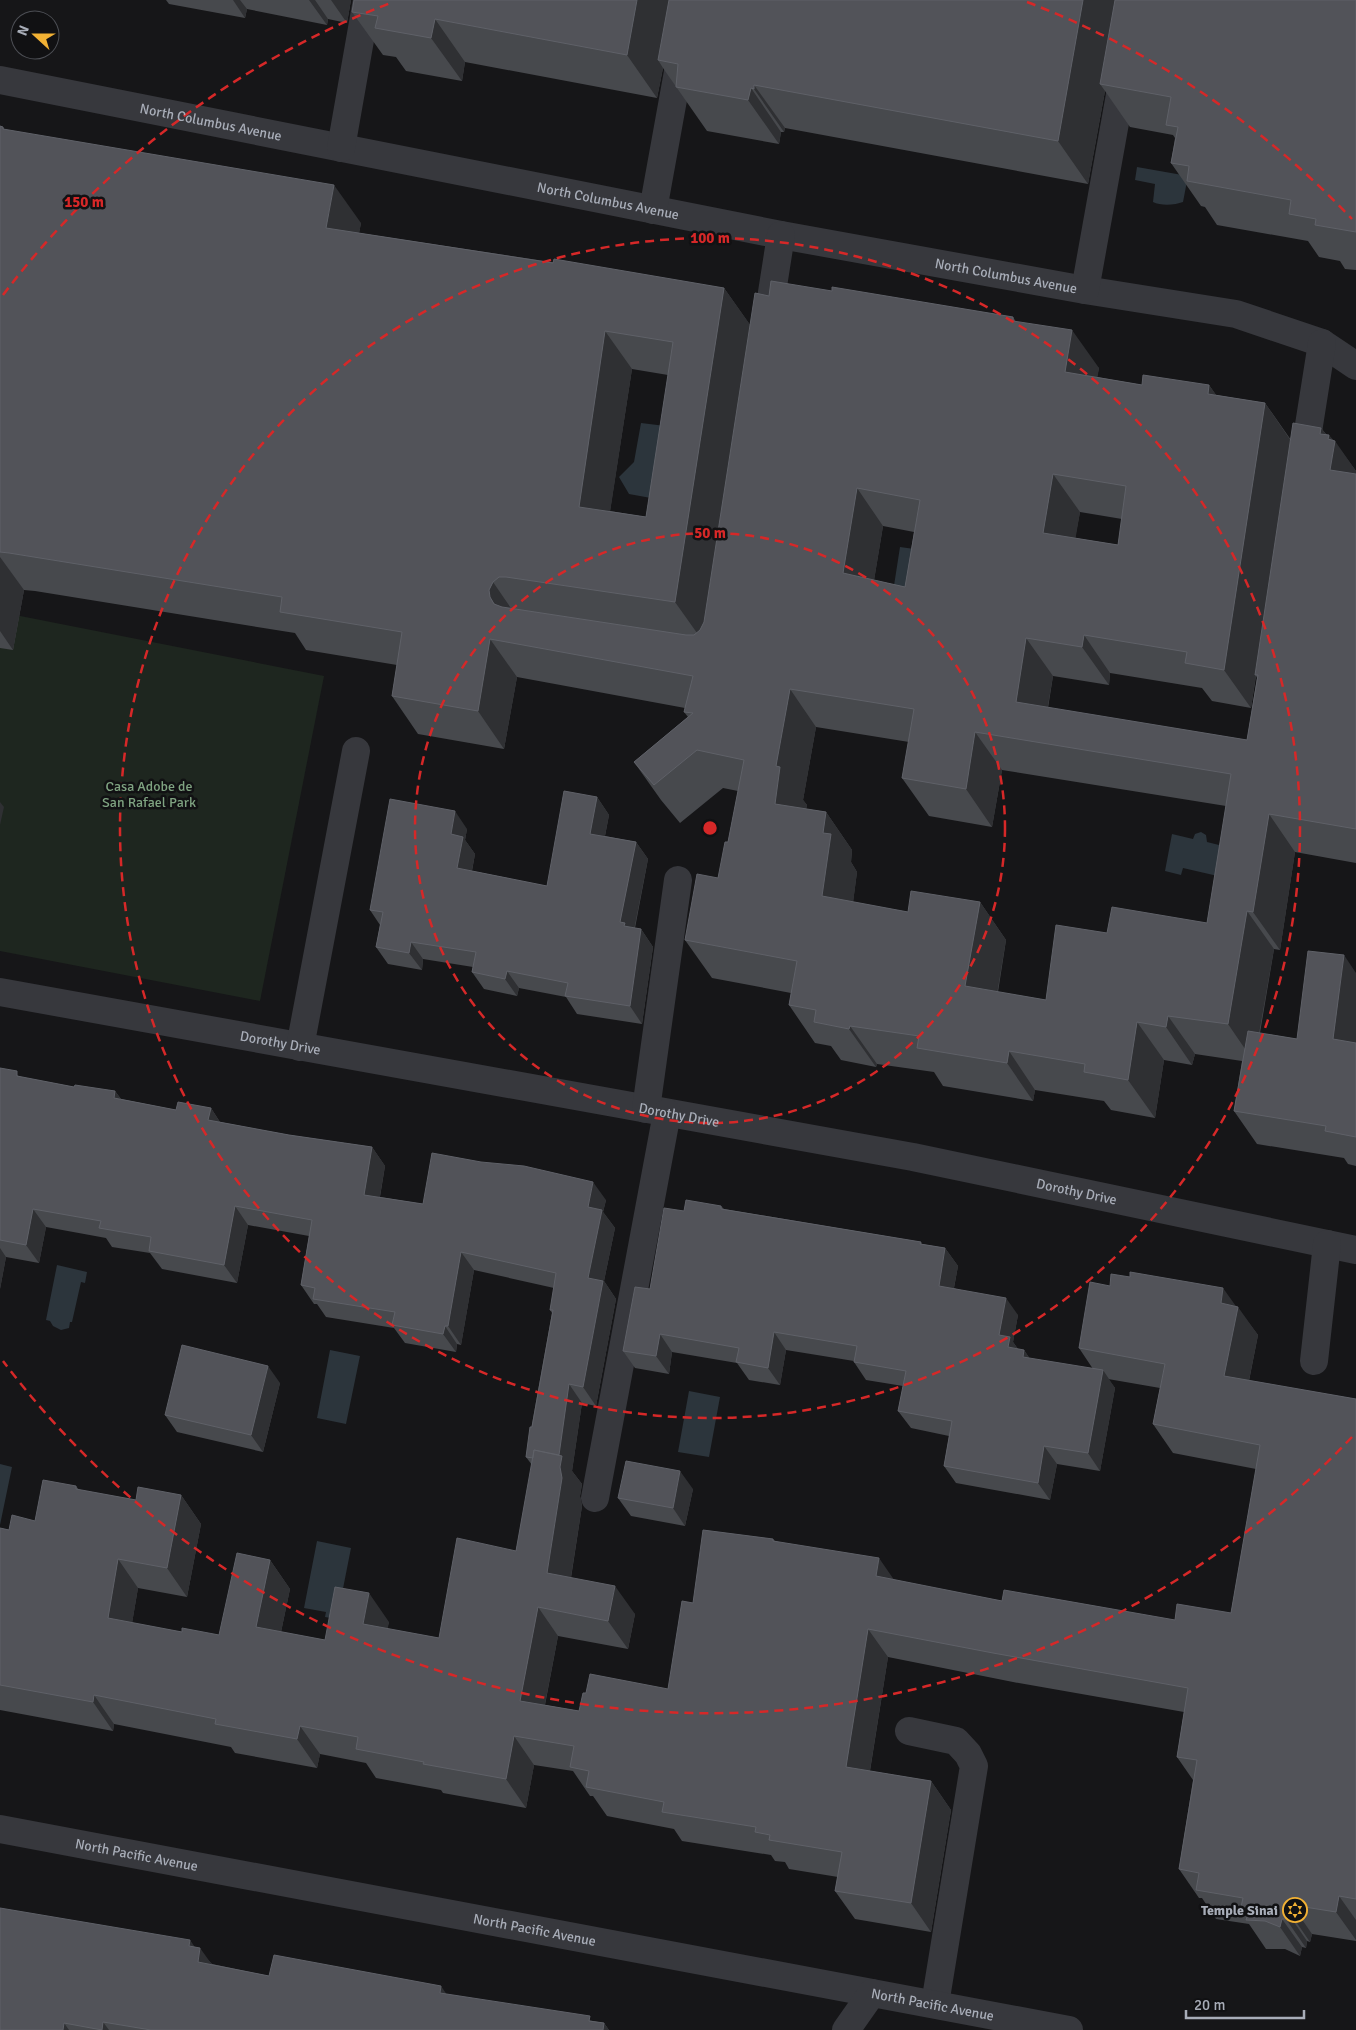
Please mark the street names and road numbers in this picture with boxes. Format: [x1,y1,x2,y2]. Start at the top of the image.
street label: North Columbus Avenue [138,99,283,144]
street label: North Columbus Avenue [536,178,681,223]
street label: North Columbus Avenue [934,255,1079,297]
street label: Dorothy Drive [239,1027,322,1058]
street label: Dorothy Drive [637,1099,721,1130]
street label: Dorothy Drive [1035,1175,1118,1208]
street label: North Pacific Avenue [74,1835,199,1875]
street label: North Pacific Avenue [472,1910,597,1949]
street label: North Pacific Avenue [870,1984,996,2024]

